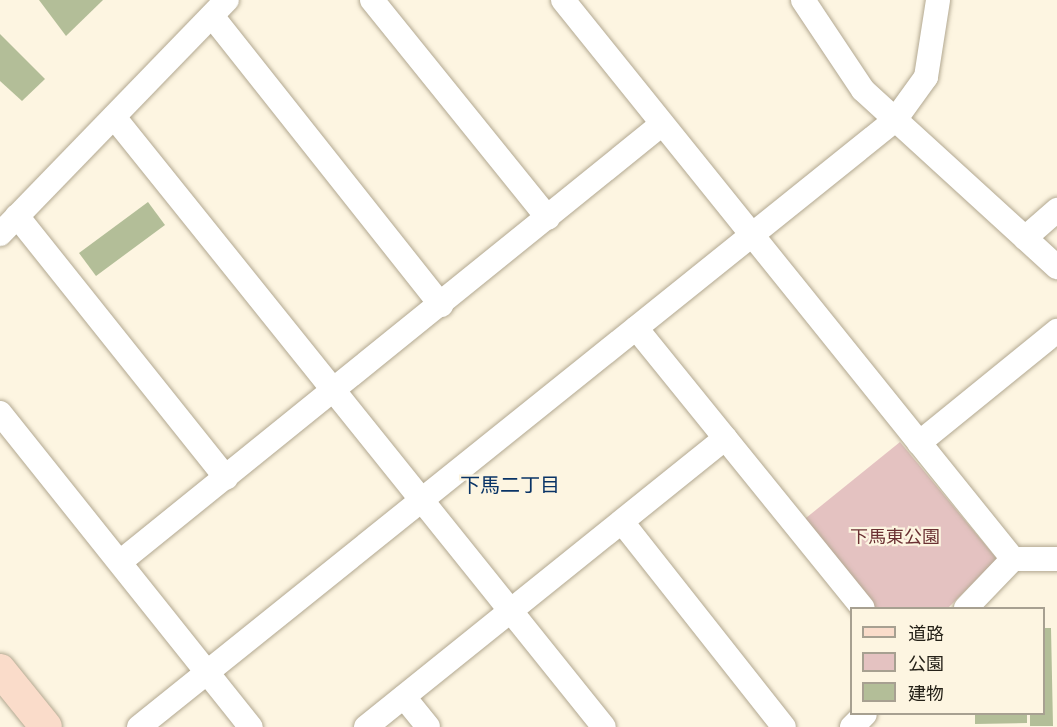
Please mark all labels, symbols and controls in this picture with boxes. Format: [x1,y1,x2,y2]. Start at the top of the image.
district label: 下馬二丁目 [460,473,560,497]
park label: 下馬東公園 [850,526,940,548]
legend [850,607,1045,715]
text: 道路 [908,623,944,644]
text: 公園 [908,653,944,674]
text: 建物 [908,683,944,704]

